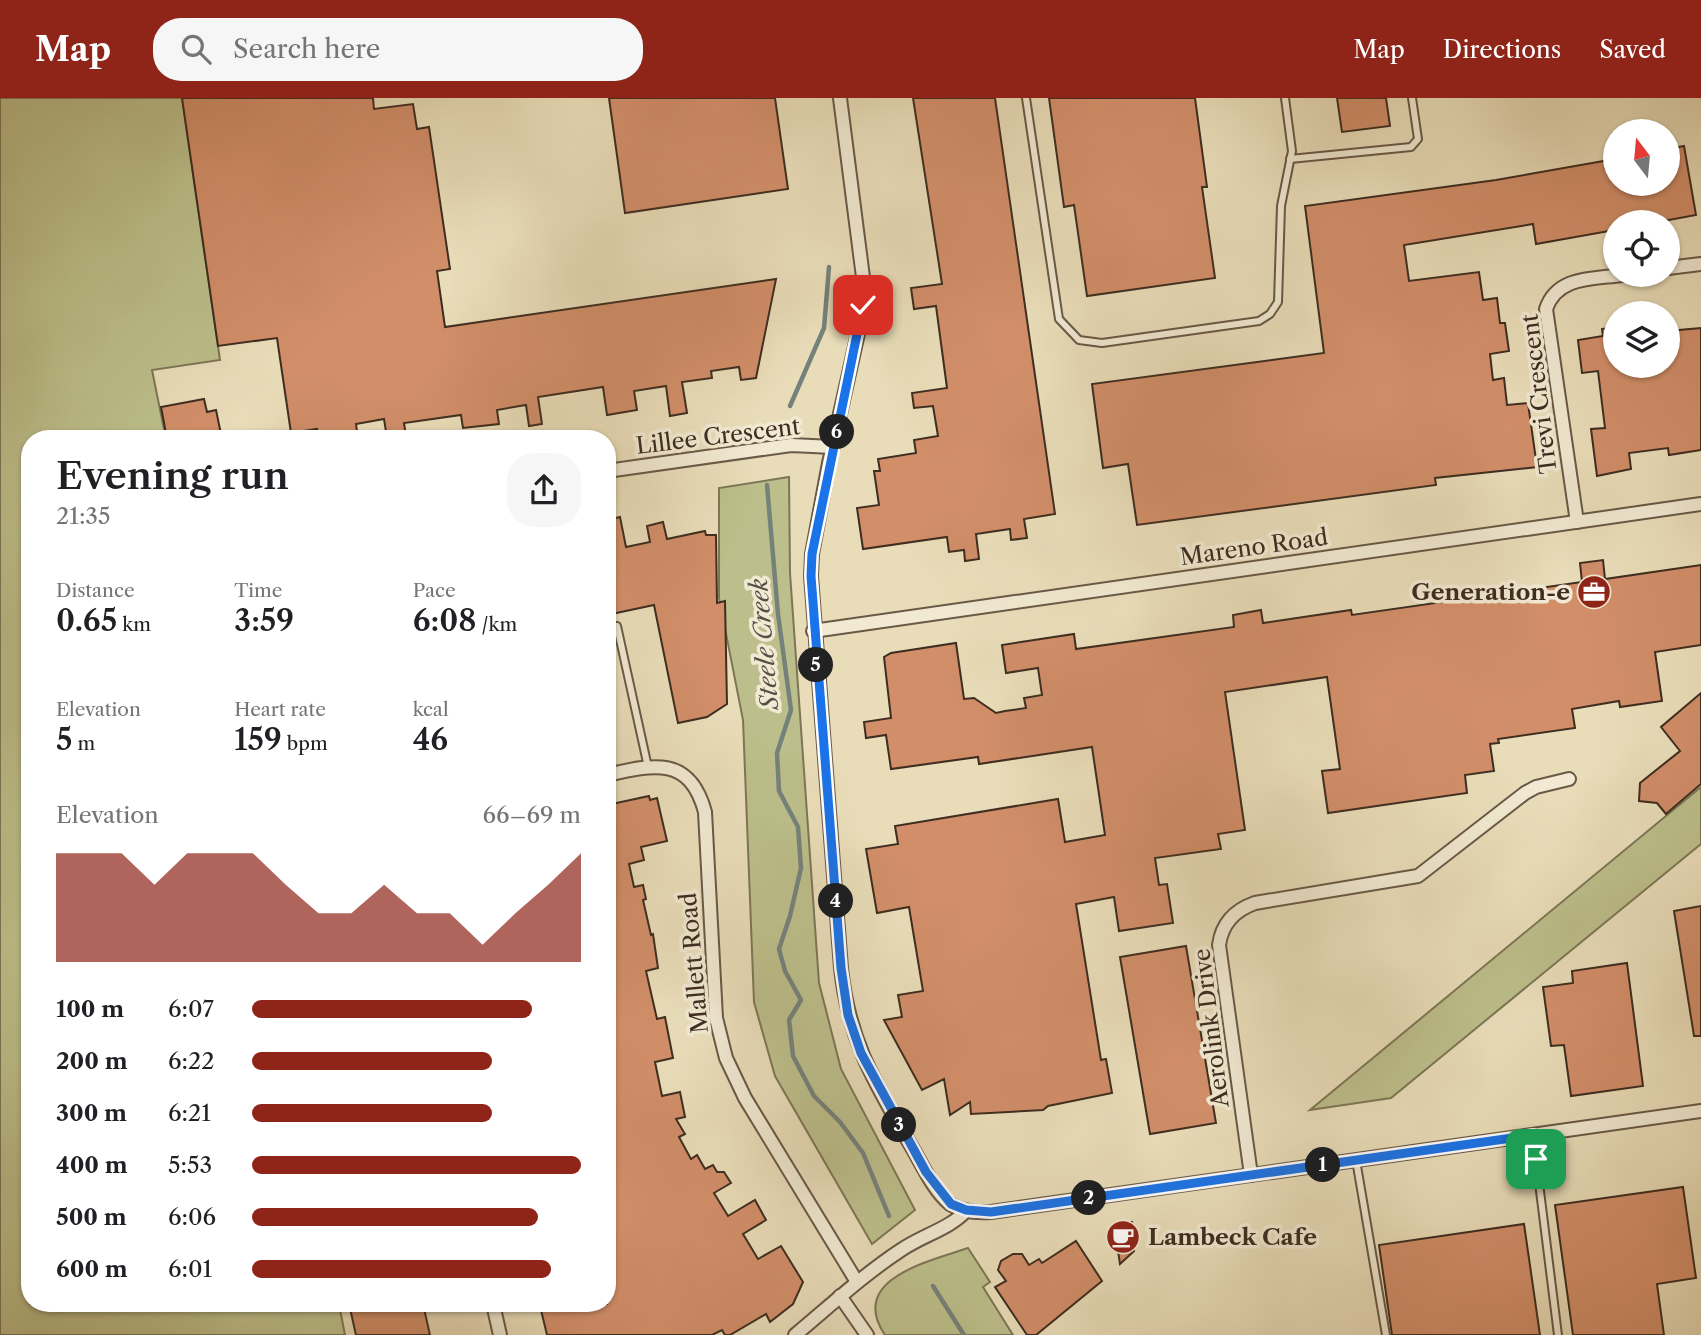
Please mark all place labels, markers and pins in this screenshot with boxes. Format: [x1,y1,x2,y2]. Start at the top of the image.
pin [833,275,893,335]
pin: 6 [820,414,854,450]
office icon: Generation-e [1575,573,1613,611]
place label: Generation-e [1411,578,1570,606]
pin: 5 [798,648,834,682]
pin: 4 [818,884,854,918]
pin: 3 [881,1108,916,1142]
pin [1506,1129,1566,1189]
pin: 1 [1306,1148,1340,1182]
pin: 2 [1072,1180,1106,1216]
cafe icon: Lambeck Cafe [1104,1218,1142,1256]
place label: Lambeck Cafe [1148,1223,1317,1251]

